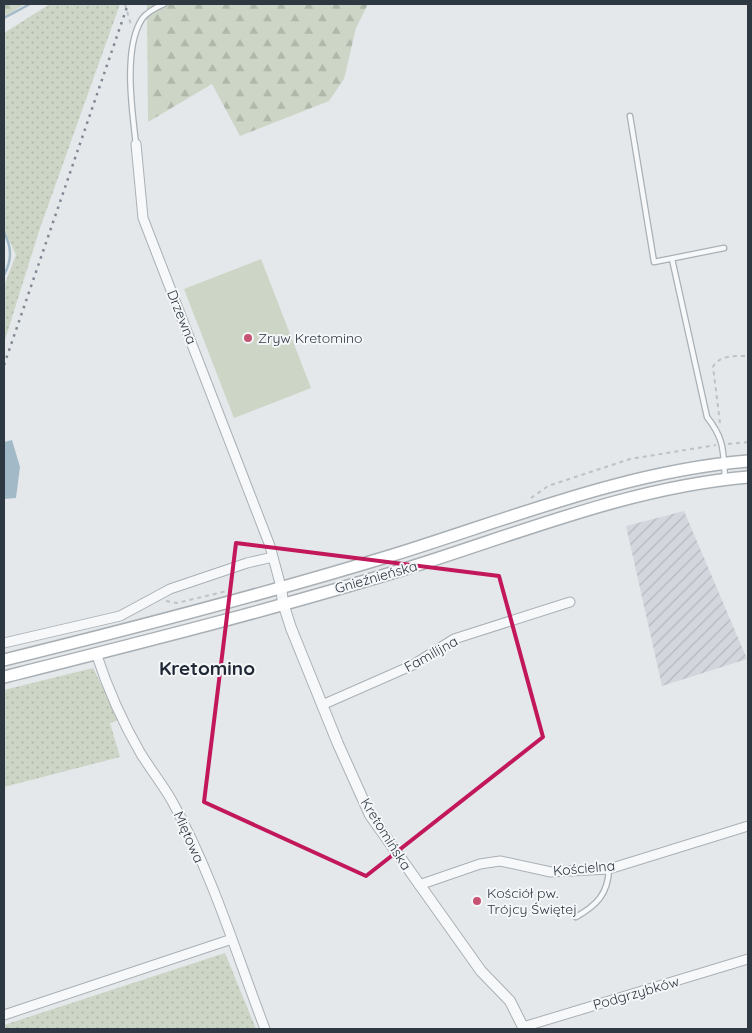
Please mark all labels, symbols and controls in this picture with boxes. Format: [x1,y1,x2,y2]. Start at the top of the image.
street label: Drzewna [163,287,201,347]
place label: Zryw Kretomino [258,329,362,347]
marker: Zryw Kretomino [242,332,254,344]
street label: Gnieźnieńska [333,557,419,597]
street label: Familijna [401,632,461,676]
district label: Kretomino [159,656,255,680]
street label: Kretomińska [357,795,415,873]
street label: Miętowa [170,808,208,866]
street label: Kościelna [552,856,616,880]
place label: Kościół pw. Trójcy Świętej [487,884,577,918]
marker: Kościół pw. Trójcy Świętej [471,895,483,907]
street label: Podgrzybków [591,972,682,1014]

